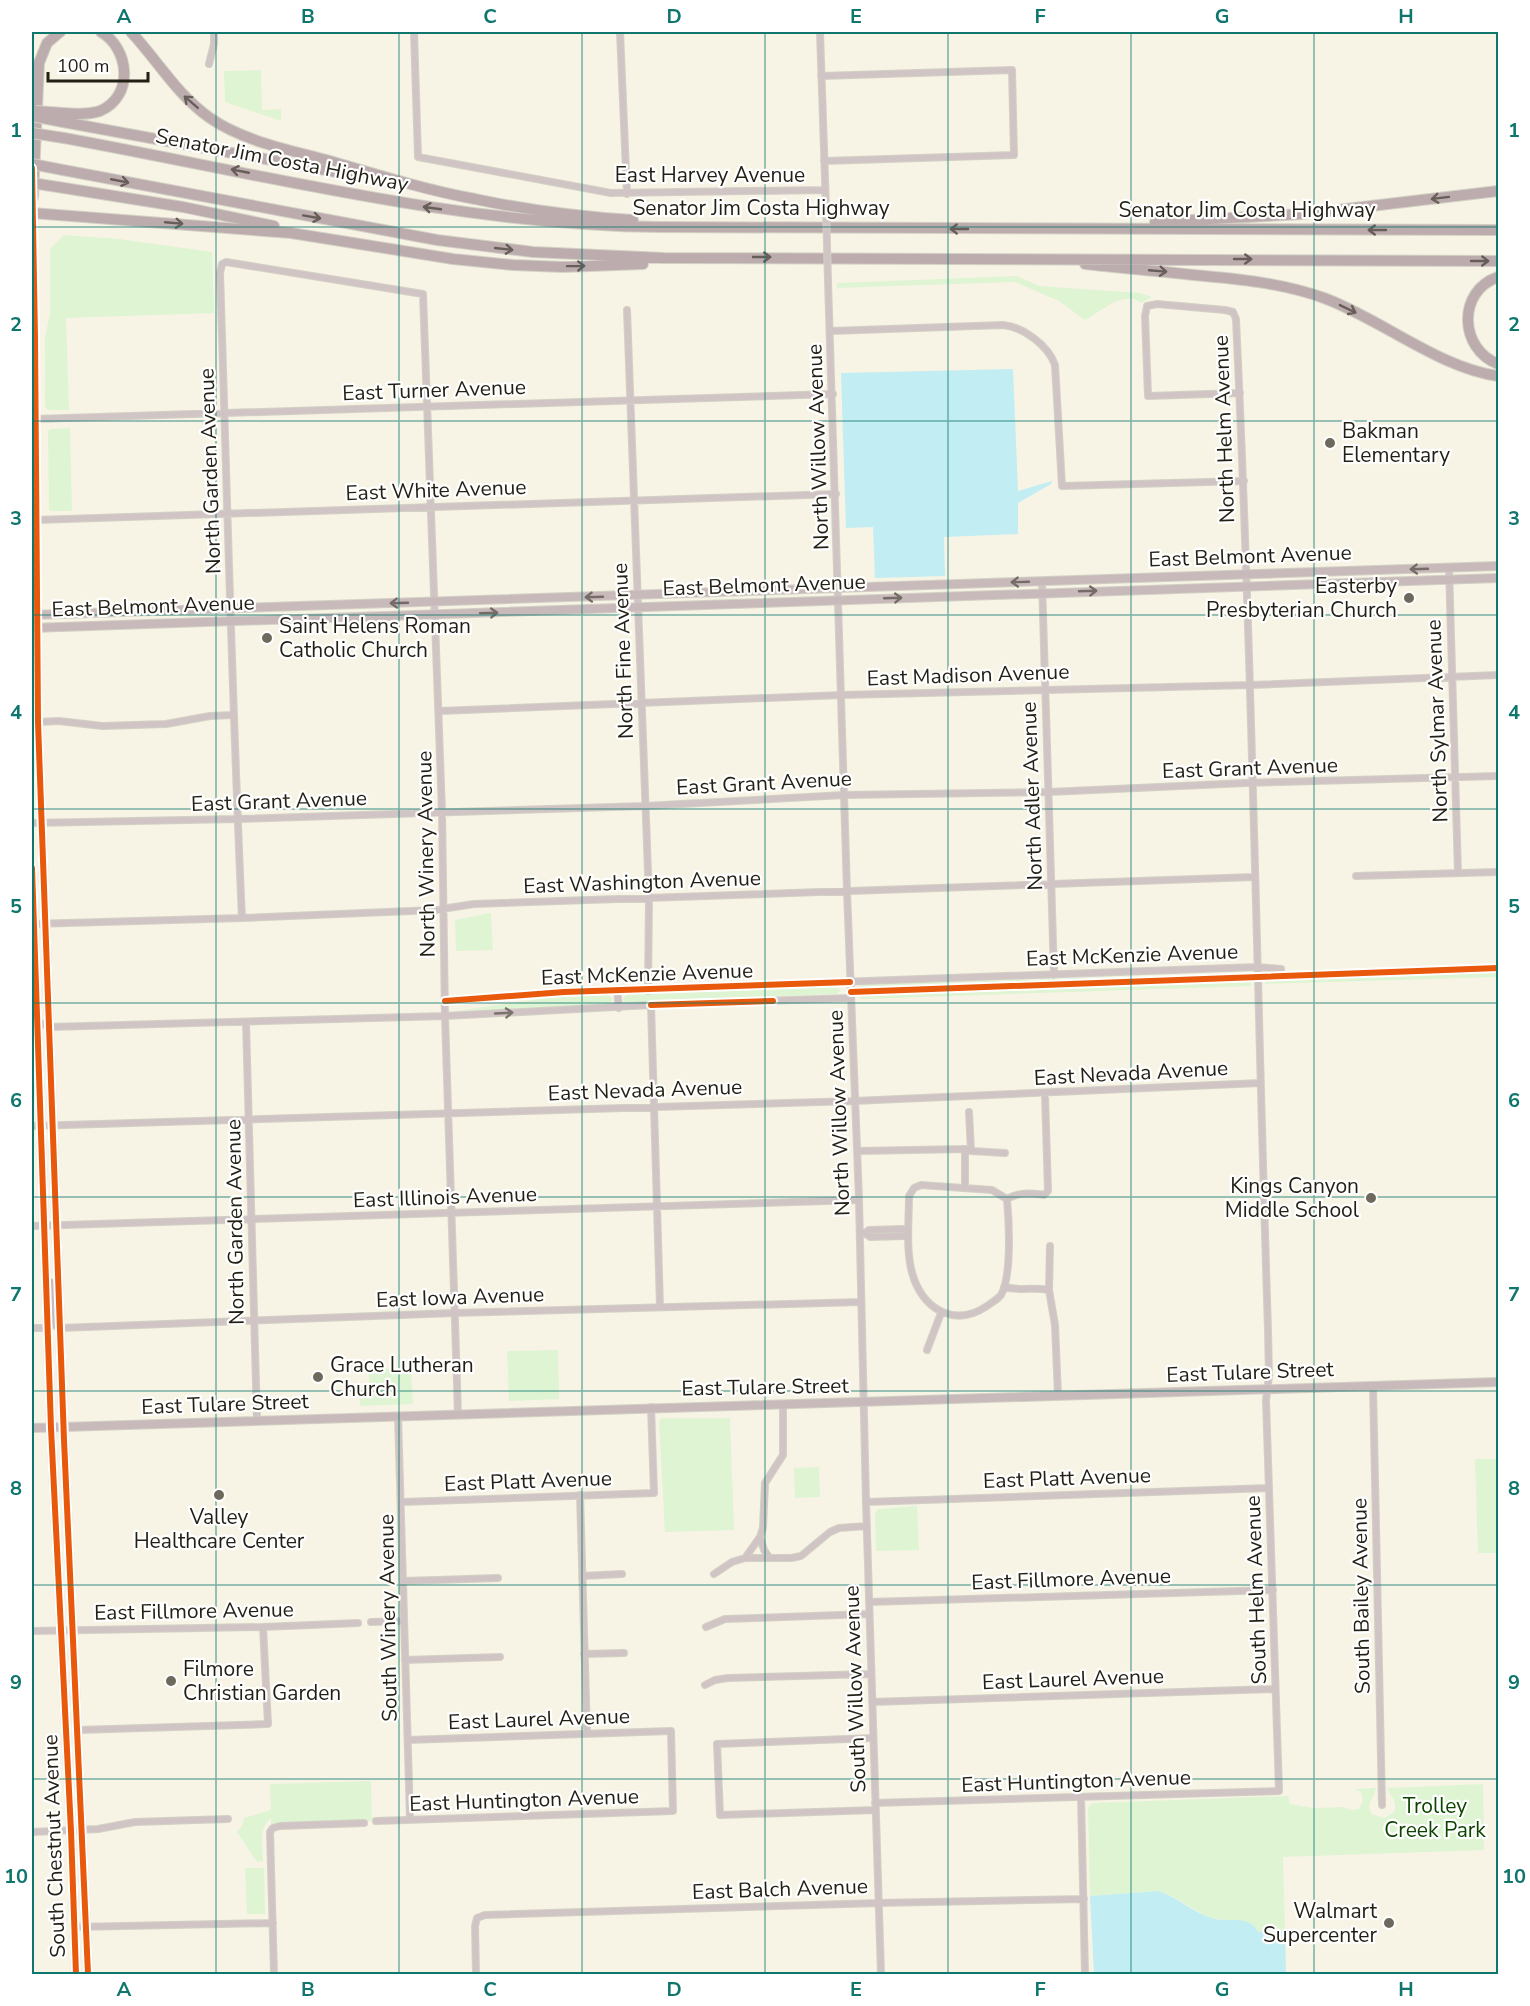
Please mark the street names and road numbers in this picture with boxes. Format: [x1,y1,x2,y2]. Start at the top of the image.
street label: Senator Jim Costa Highway [153,122,411,198]
street label: East Harvey Avenue [615,161,805,189]
street label: Senator Jim Costa Highway [632,194,890,222]
street label: Senator Jim Costa Highway [1118,196,1376,224]
street label: North Helm Avenue [1207,334,1241,524]
street label: North Willow Avenue [800,343,836,551]
street label: North Garden Avenue [192,368,228,574]
street label: East Turner Avenue [342,373,526,407]
street label: East White Avenue [345,473,527,507]
street label: East Belmont Avenue [1148,538,1352,574]
street label: North Fine Avenue [606,562,640,740]
street label: East Belmont Avenue [662,567,866,603]
street label: East Belmont Avenue [51,588,255,624]
street label: North Sylmar Avenue [1419,619,1455,823]
street label: East Madison Avenue [866,657,1070,693]
street label: North Adler Avenue [1015,701,1049,891]
street label: North Winery Avenue [410,750,442,958]
street label: East Grant Avenue [1162,751,1338,785]
street label: East Grant Avenue [675,764,853,802]
street label: East Grant Avenue [191,784,367,818]
street label: East Washington Avenue [523,864,761,900]
street label: East McKenzie Avenue [1025,937,1239,973]
street label: East McKenzie Avenue [540,956,754,992]
street label: North Willow Avenue [821,1009,857,1217]
street label: East Nevada Avenue [1033,1054,1229,1092]
street label: East Nevada Avenue [547,1073,743,1107]
street label: North Garden Avenue [219,1119,251,1325]
street label: East Illinois Avenue [353,1180,537,1214]
street label: East Iowa Avenue [375,1280,545,1314]
street label: East Tulare Street [1166,1355,1335,1389]
street label: East Tulare Street [681,1372,850,1402]
street label: East Tulare Street [141,1387,310,1421]
street label: East Platt Avenue [983,1461,1151,1495]
street label: East Platt Avenue [444,1464,612,1498]
street label: South Helm Avenue [1239,1495,1273,1685]
street label: South Bailey Avenue [1345,1498,1377,1694]
street label: South Winery Avenue [372,1514,404,1722]
street label: East Fillmore Avenue [971,1562,1171,1596]
street label: South Willow Avenue [837,1585,873,1793]
street label: East Fillmore Avenue [94,1595,294,1627]
street label: East Laurel Avenue [982,1662,1164,1696]
street label: East Laurel Avenue [448,1702,630,1736]
street label: South Chestnut Avenue [36,1734,72,1958]
street label: East Huntington Avenue [961,1763,1191,1799]
street label: East Huntington Avenue [409,1782,639,1818]
street label: East Balch Avenue [692,1872,868,1906]

